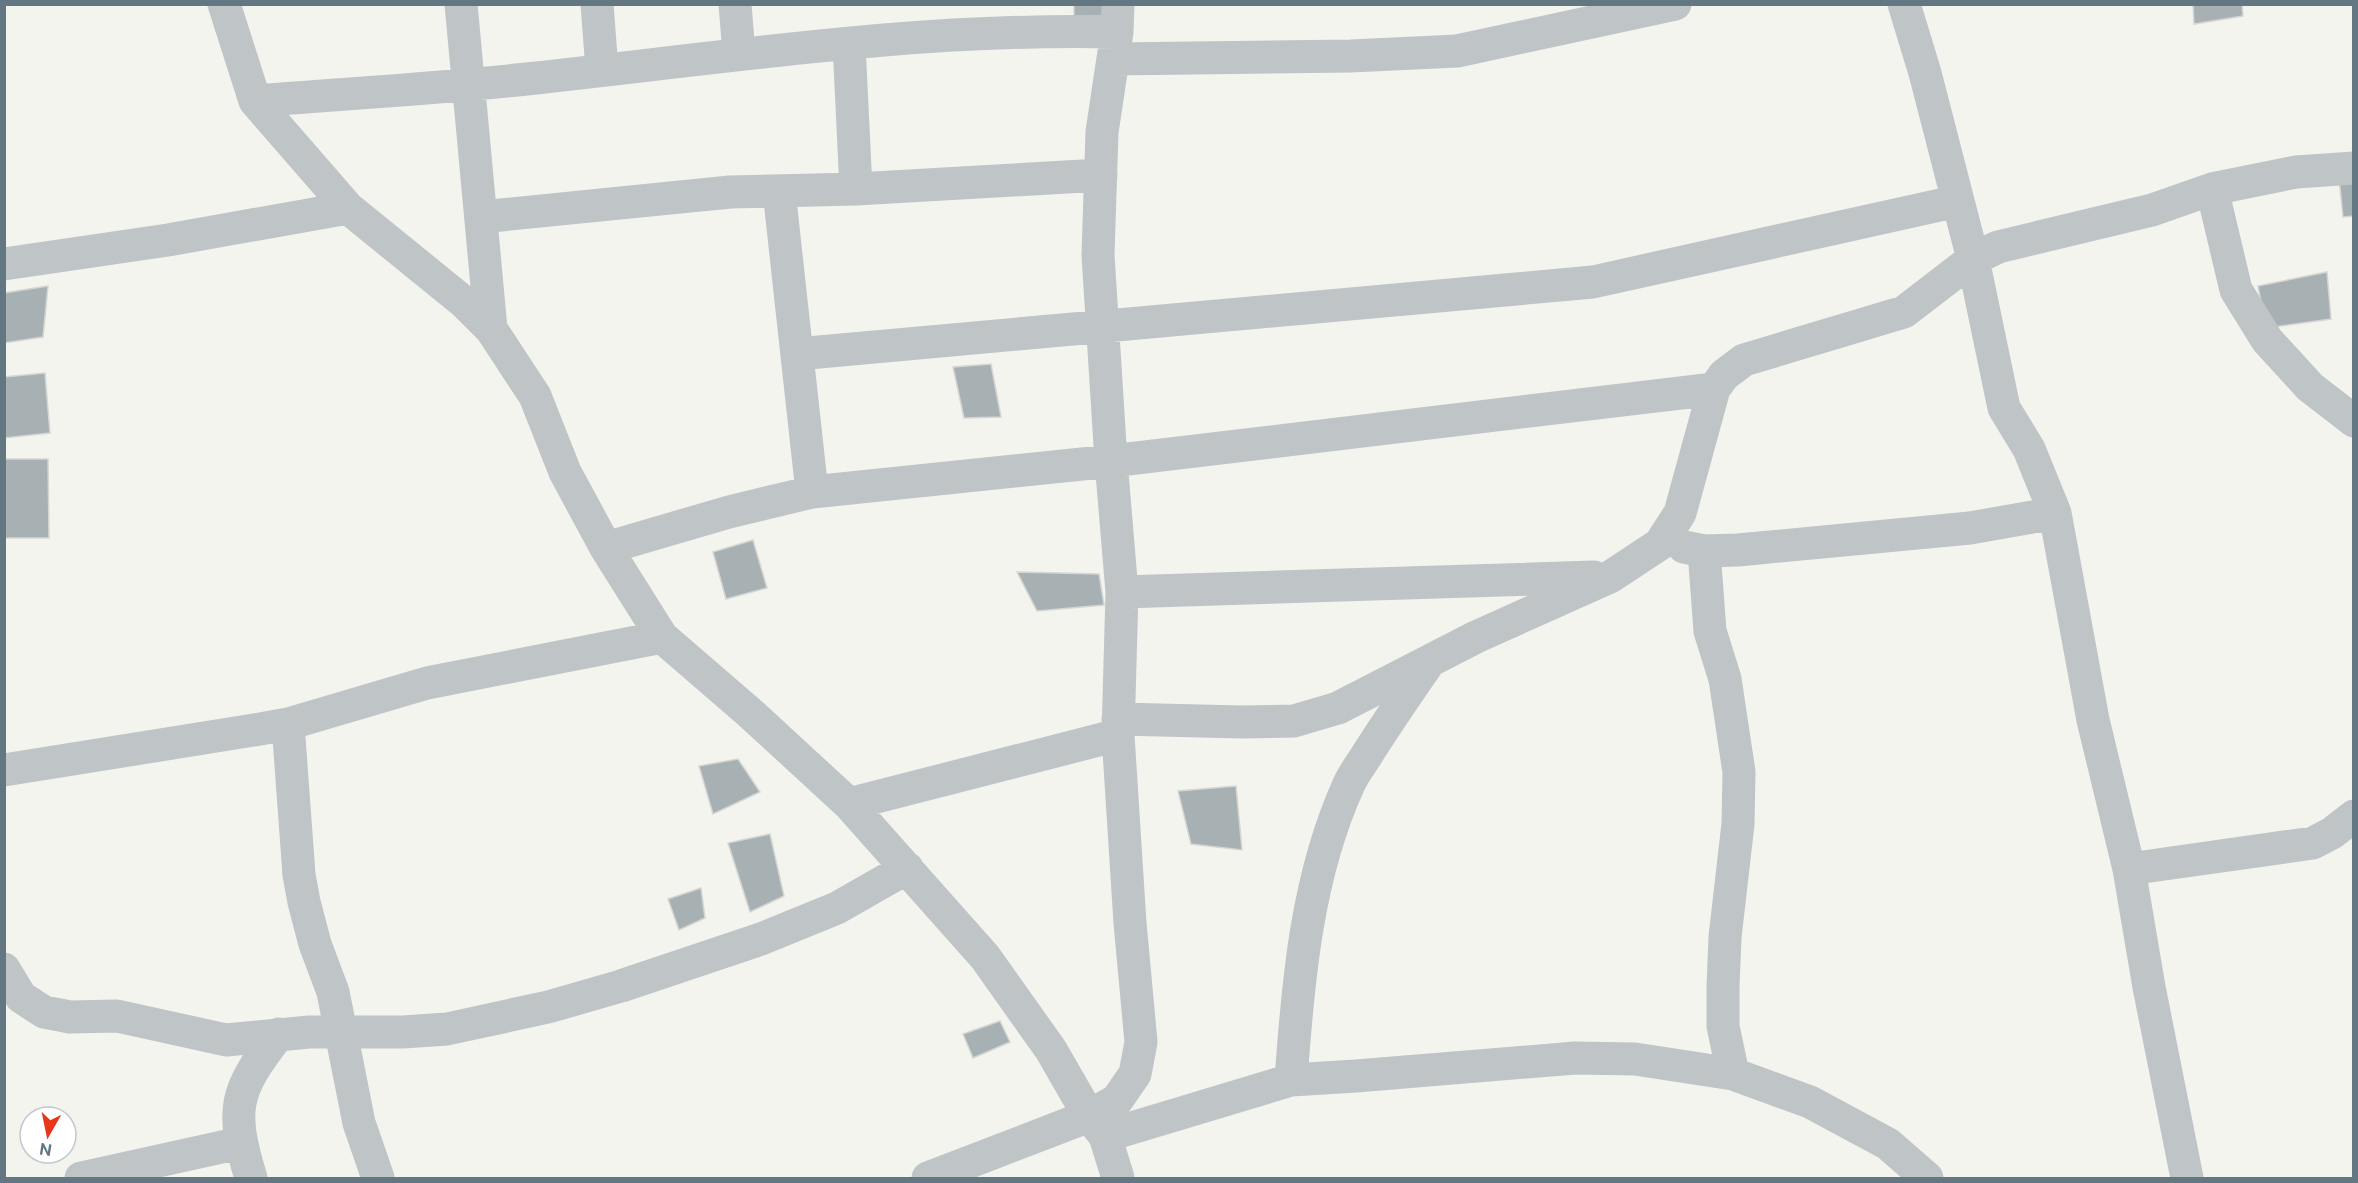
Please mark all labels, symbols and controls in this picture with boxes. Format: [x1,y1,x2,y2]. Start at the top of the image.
north arrow [18,1105,78,1165]
text: N [38,1139,53,1160]

